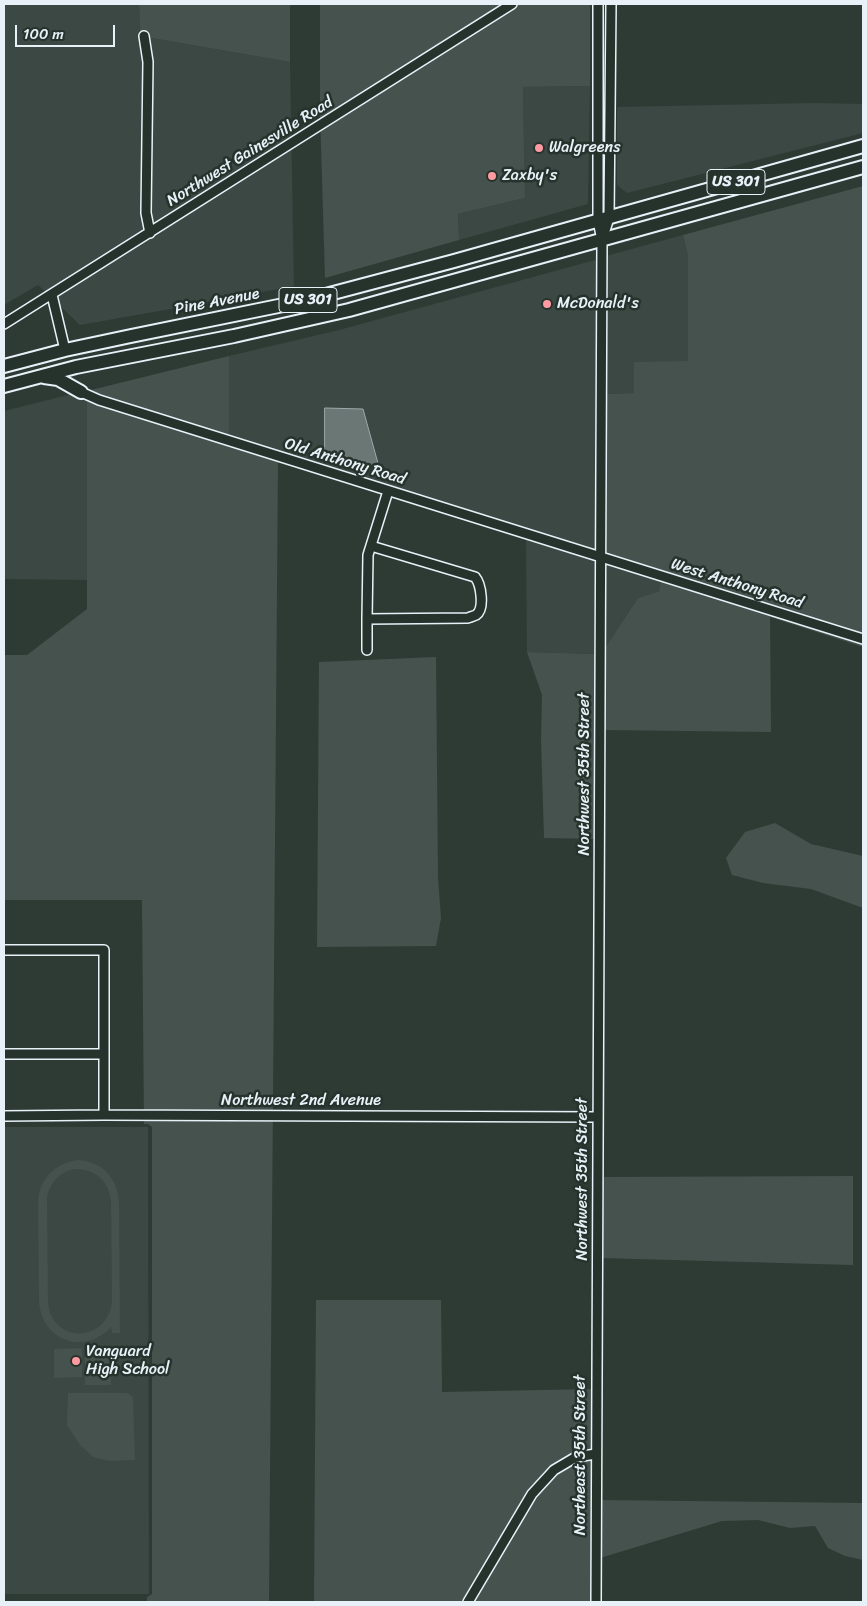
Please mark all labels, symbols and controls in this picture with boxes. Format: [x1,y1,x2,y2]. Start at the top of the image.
scale bar [18,15,118,47]
text: 100 m [23,21,64,47]
street label: Northwest Gainesville Road [163,93,337,211]
place label: Walgreens [549,138,620,158]
marker: Walgreens [533,142,545,154]
place label: Zaxby's [502,166,557,186]
marker: Zaxby's [486,170,498,182]
road number: US 301 [707,170,765,194]
street label: Pine Avenue [173,284,261,320]
road number: US 301 [279,288,337,312]
place label: McDonald's [557,294,639,314]
marker: McDonald's [541,298,553,310]
street label: Old Anthony Road [282,434,408,490]
street label: West Anthony Road [669,555,805,613]
street label: Northwest 35th Street [575,693,595,855]
street label: Northwest 2nd Avenue [221,1091,381,1111]
street label: Northwest 35th Street [573,1098,593,1260]
place label: Vanguard High School [86,1342,170,1380]
marker: Vanguard High School [70,1355,82,1367]
street label: Northeast 35th Street [571,1375,591,1535]

